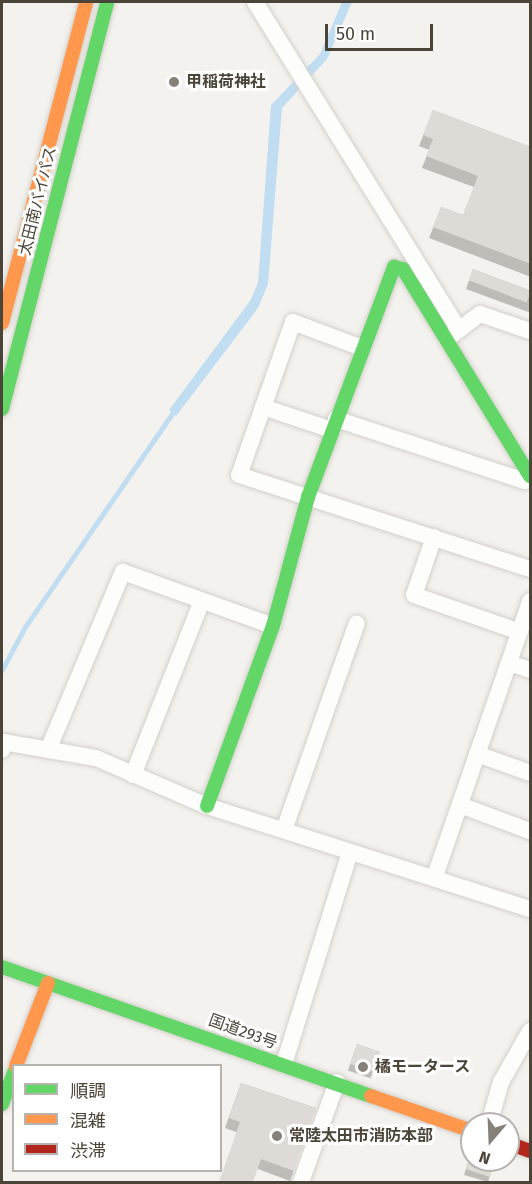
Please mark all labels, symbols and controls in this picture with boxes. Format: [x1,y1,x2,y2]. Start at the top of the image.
scale bar [328,12,436,50]
text: 50 m [336,23,375,45]
place label: 甲稲荷神社 [186,72,266,92]
marker: 甲稲荷神社 [167,75,181,89]
street label: 太田南バイパス [15,144,61,258]
street label: 国道293号 [206,1011,280,1053]
place label: 橘モータース [375,1057,471,1077]
marker: 橘モータース [356,1060,370,1074]
legend [12,1064,222,1172]
text: 順調 [70,1080,106,1102]
text: 混雑 [70,1110,106,1132]
north arrow [460,1112,520,1172]
place label: 常陸太田市消防本部 [289,1126,433,1146]
marker: 常陸太田市消防本部 [270,1129,284,1143]
text: 渋滞 [70,1140,106,1162]
text: N [477,1147,493,1168]

